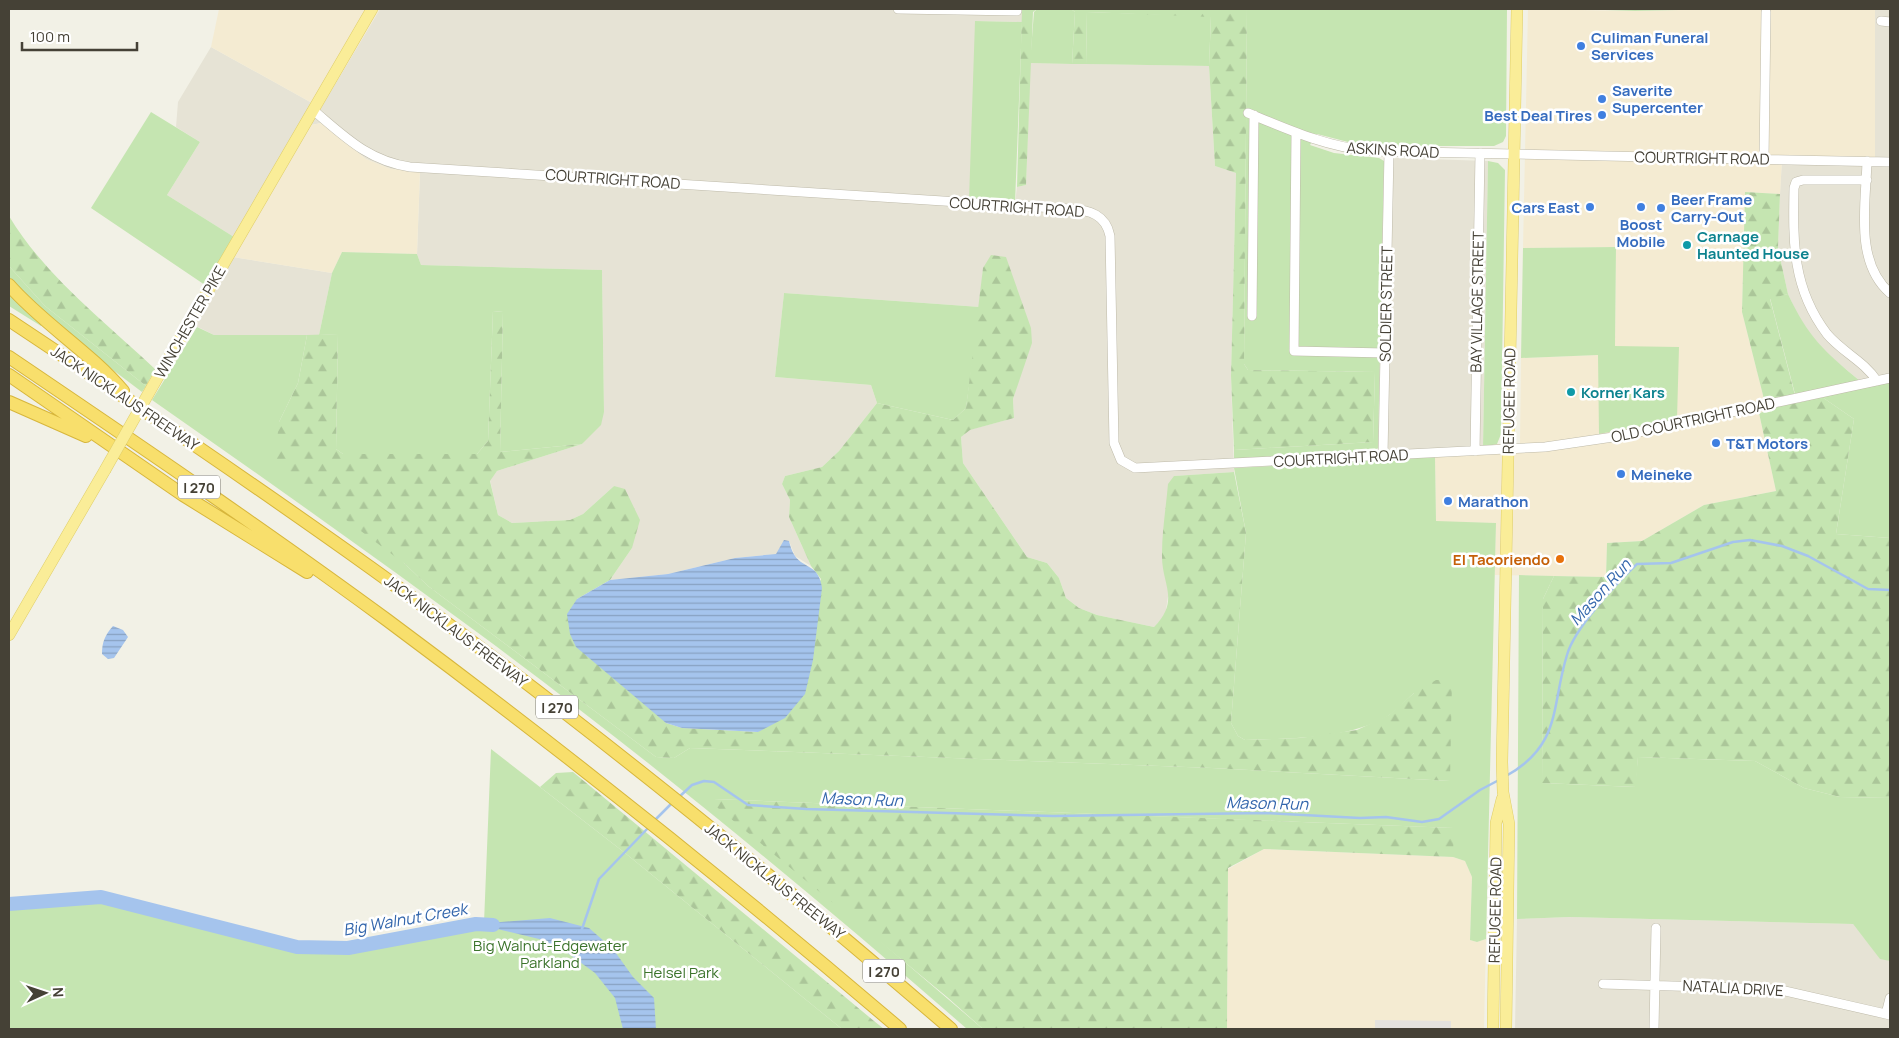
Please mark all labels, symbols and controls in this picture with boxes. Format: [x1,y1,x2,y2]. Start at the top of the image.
scale bar [22,20,138,52]
text: 100 m [30,26,70,47]
place label: Culiman Funeral Services [1591,27,1709,65]
marker: Culiman Funeral Services [1575,40,1587,52]
place label: Saverite Supercenter [1612,80,1703,118]
marker: Saverite Supercenter [1596,93,1608,105]
place label: Best Deal Tires [1484,105,1592,126]
marker: Best Deal Tires [1596,109,1608,121]
street label: ASKINS ROAD [1346,137,1440,163]
street label: COURTRIGHT ROAD [1634,146,1770,170]
street label: COURTRIGHT ROAD [545,164,681,194]
place label: Beer Frame Carry-Out [1671,189,1752,227]
street label: COURTRIGHT ROAD [949,192,1085,222]
place label: Cars East [1511,197,1580,218]
marker: Cars East [1584,201,1596,213]
marker: Boost Mobile [1635,201,1647,213]
marker: Beer Frame Carry-Out [1655,202,1667,214]
place label: Boost Mobile [1617,214,1665,252]
place label: Carnage Haunted House [1697,226,1809,264]
street label: BAY VILLAGE STREET [1465,231,1489,373]
marker: Carnage Haunted House [1681,239,1693,251]
street label: SOLDIER STREET [1374,246,1398,362]
street label: WINCHESTER PIKE [149,262,231,382]
street label: JACK NICKLAUS FREEWAY [47,340,204,456]
street label: REFUGEE ROAD [1498,348,1520,454]
place label: Korner Kars [1581,382,1665,403]
marker: Korner Kars [1565,386,1577,398]
street label: OLD COURTRIGHT ROAD [1609,392,1777,448]
place label: T&T Motors [1726,433,1808,454]
marker: T&T Motors [1710,437,1722,449]
street label: COURTRIGHT ROAD [1273,444,1409,472]
place label: Meineke [1631,464,1692,485]
marker: Meineke [1615,468,1627,480]
road number: I 270 [178,476,220,498]
place label: Marathon [1458,491,1528,512]
marker: Marathon [1442,495,1454,507]
place label: El Tacoriendo [1453,549,1550,570]
marker: El Tacoriendo [1554,553,1566,565]
water label: Mason Run [1564,554,1636,630]
street label: JACK NICKLAUS FREEWAY [380,570,533,692]
road number: I 270 [536,696,578,719]
water label: Mason Run [821,787,904,811]
water label: Mason Run [1226,791,1309,815]
street label: JACK NICKLAUS FREEWAY [700,818,850,945]
street label: REFUGEE ROAD [1484,857,1506,963]
water label: Big Walnut Creek [341,897,471,941]
park label: Big Walnut-Edgewater Parkland [473,935,628,973]
road number: I 270 [863,959,905,982]
park label: Helsel Park [643,962,719,983]
north arrow [20,968,70,1018]
street label: NATALIA DRIVE [1682,975,1784,1001]
text: N [49,987,68,998]

